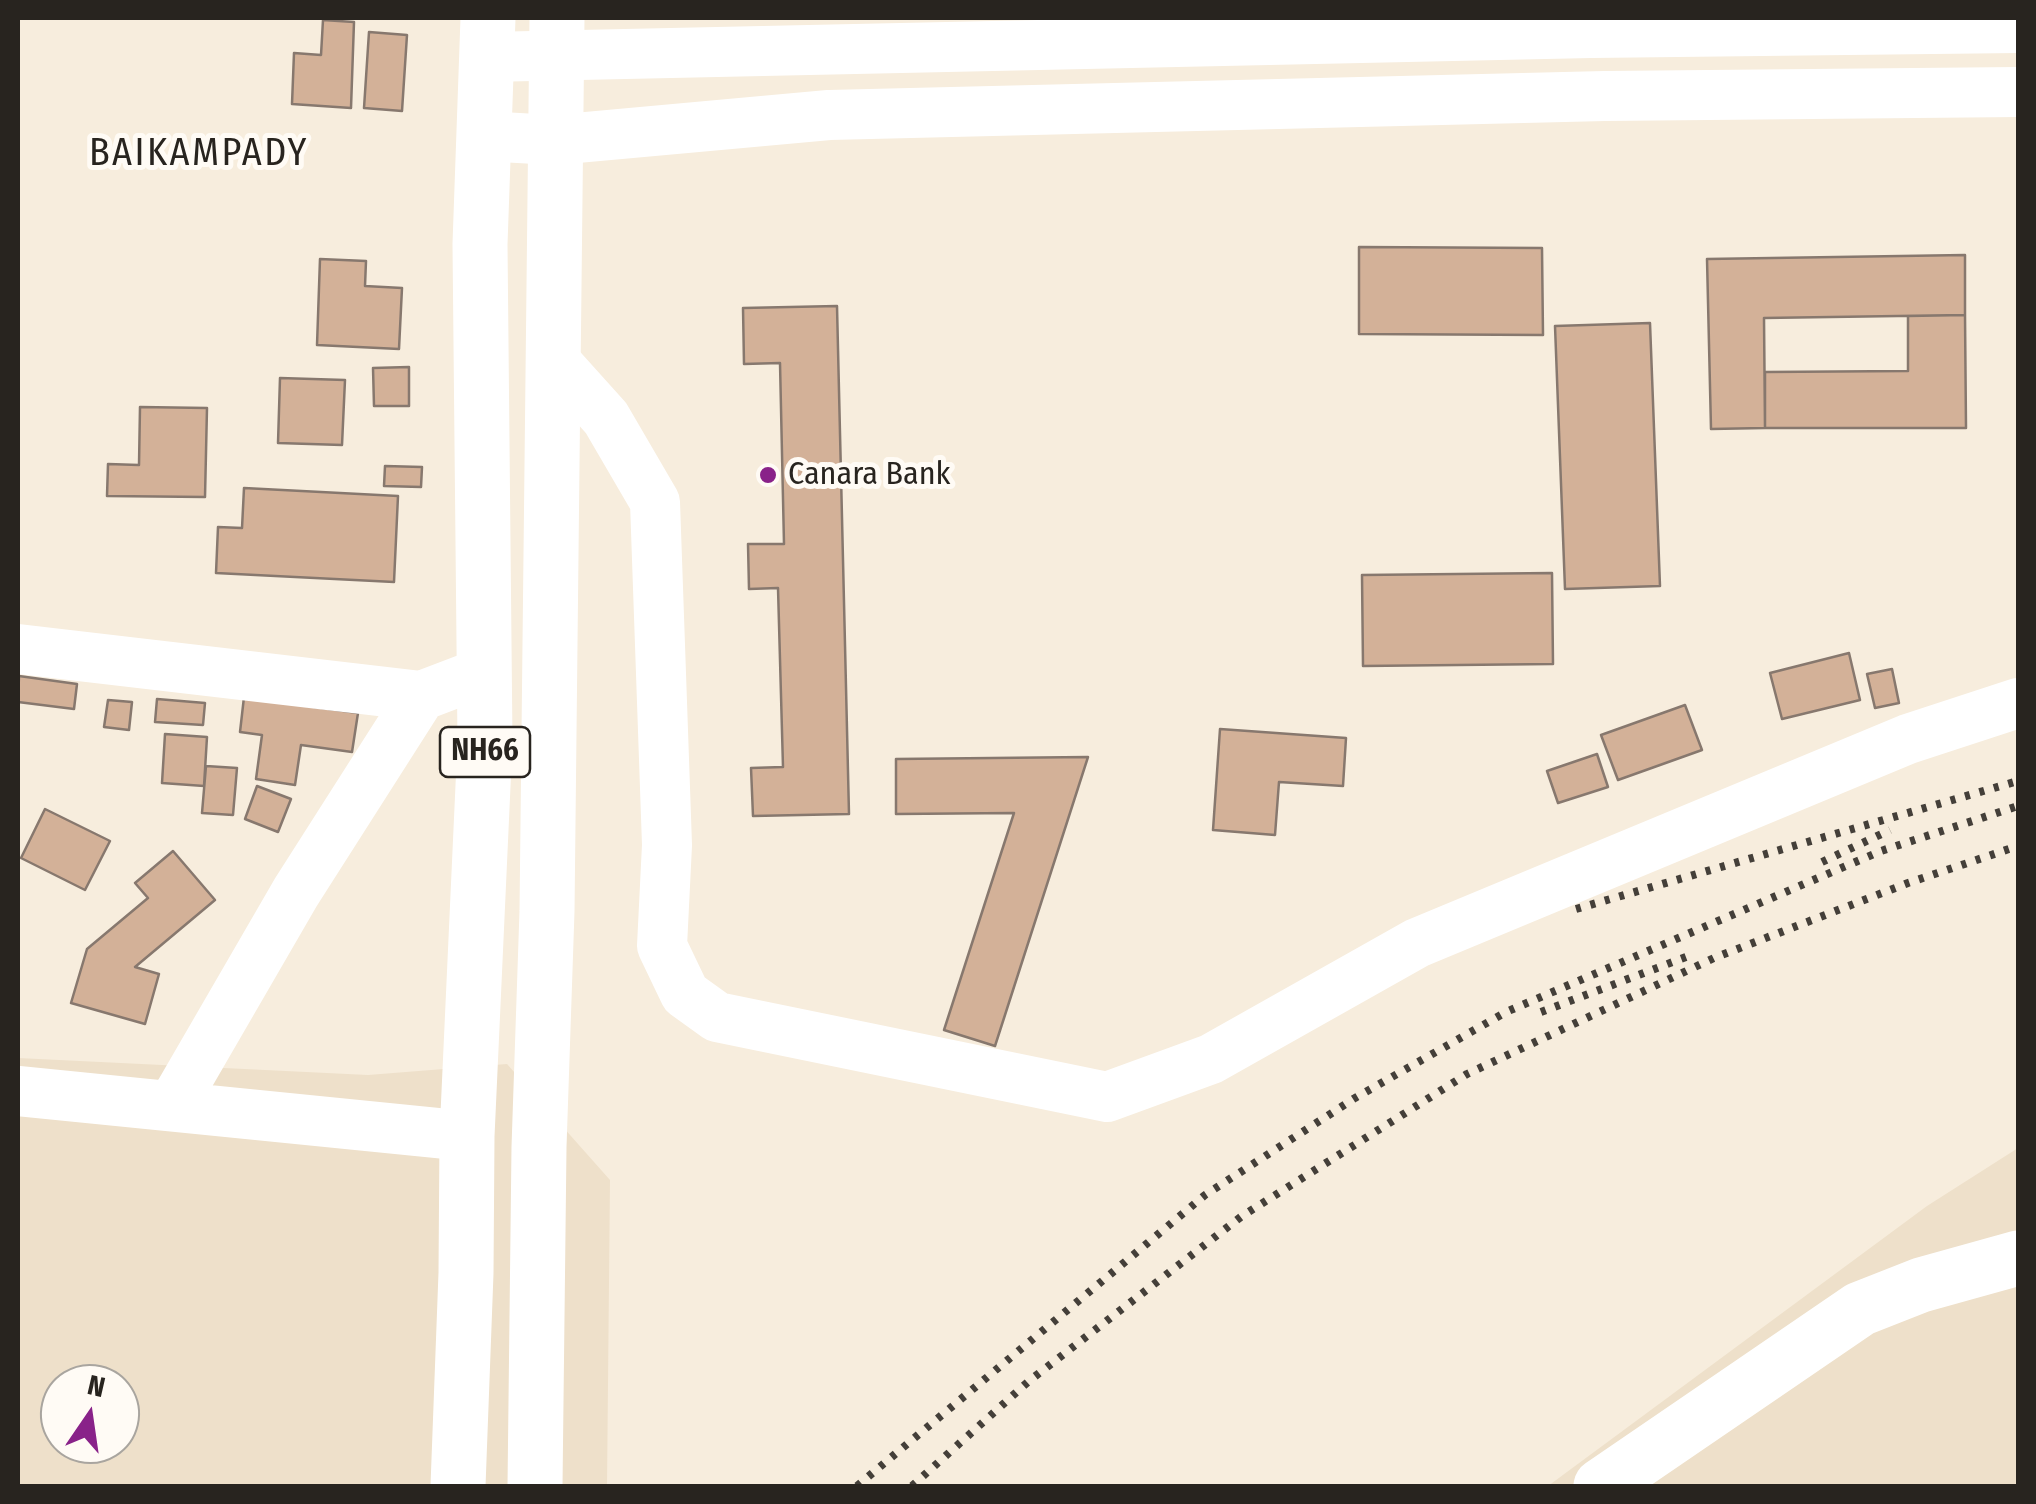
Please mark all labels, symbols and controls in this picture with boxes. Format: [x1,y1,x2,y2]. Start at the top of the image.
district label: BAIKAMPADY [89,131,309,177]
place label: Canara Bank [788,456,950,494]
marker: Canara Bank [757,464,779,486]
road number: NH66 [440,727,530,777]
north arrow [40,1364,140,1464]
text: N [85,1368,108,1404]

